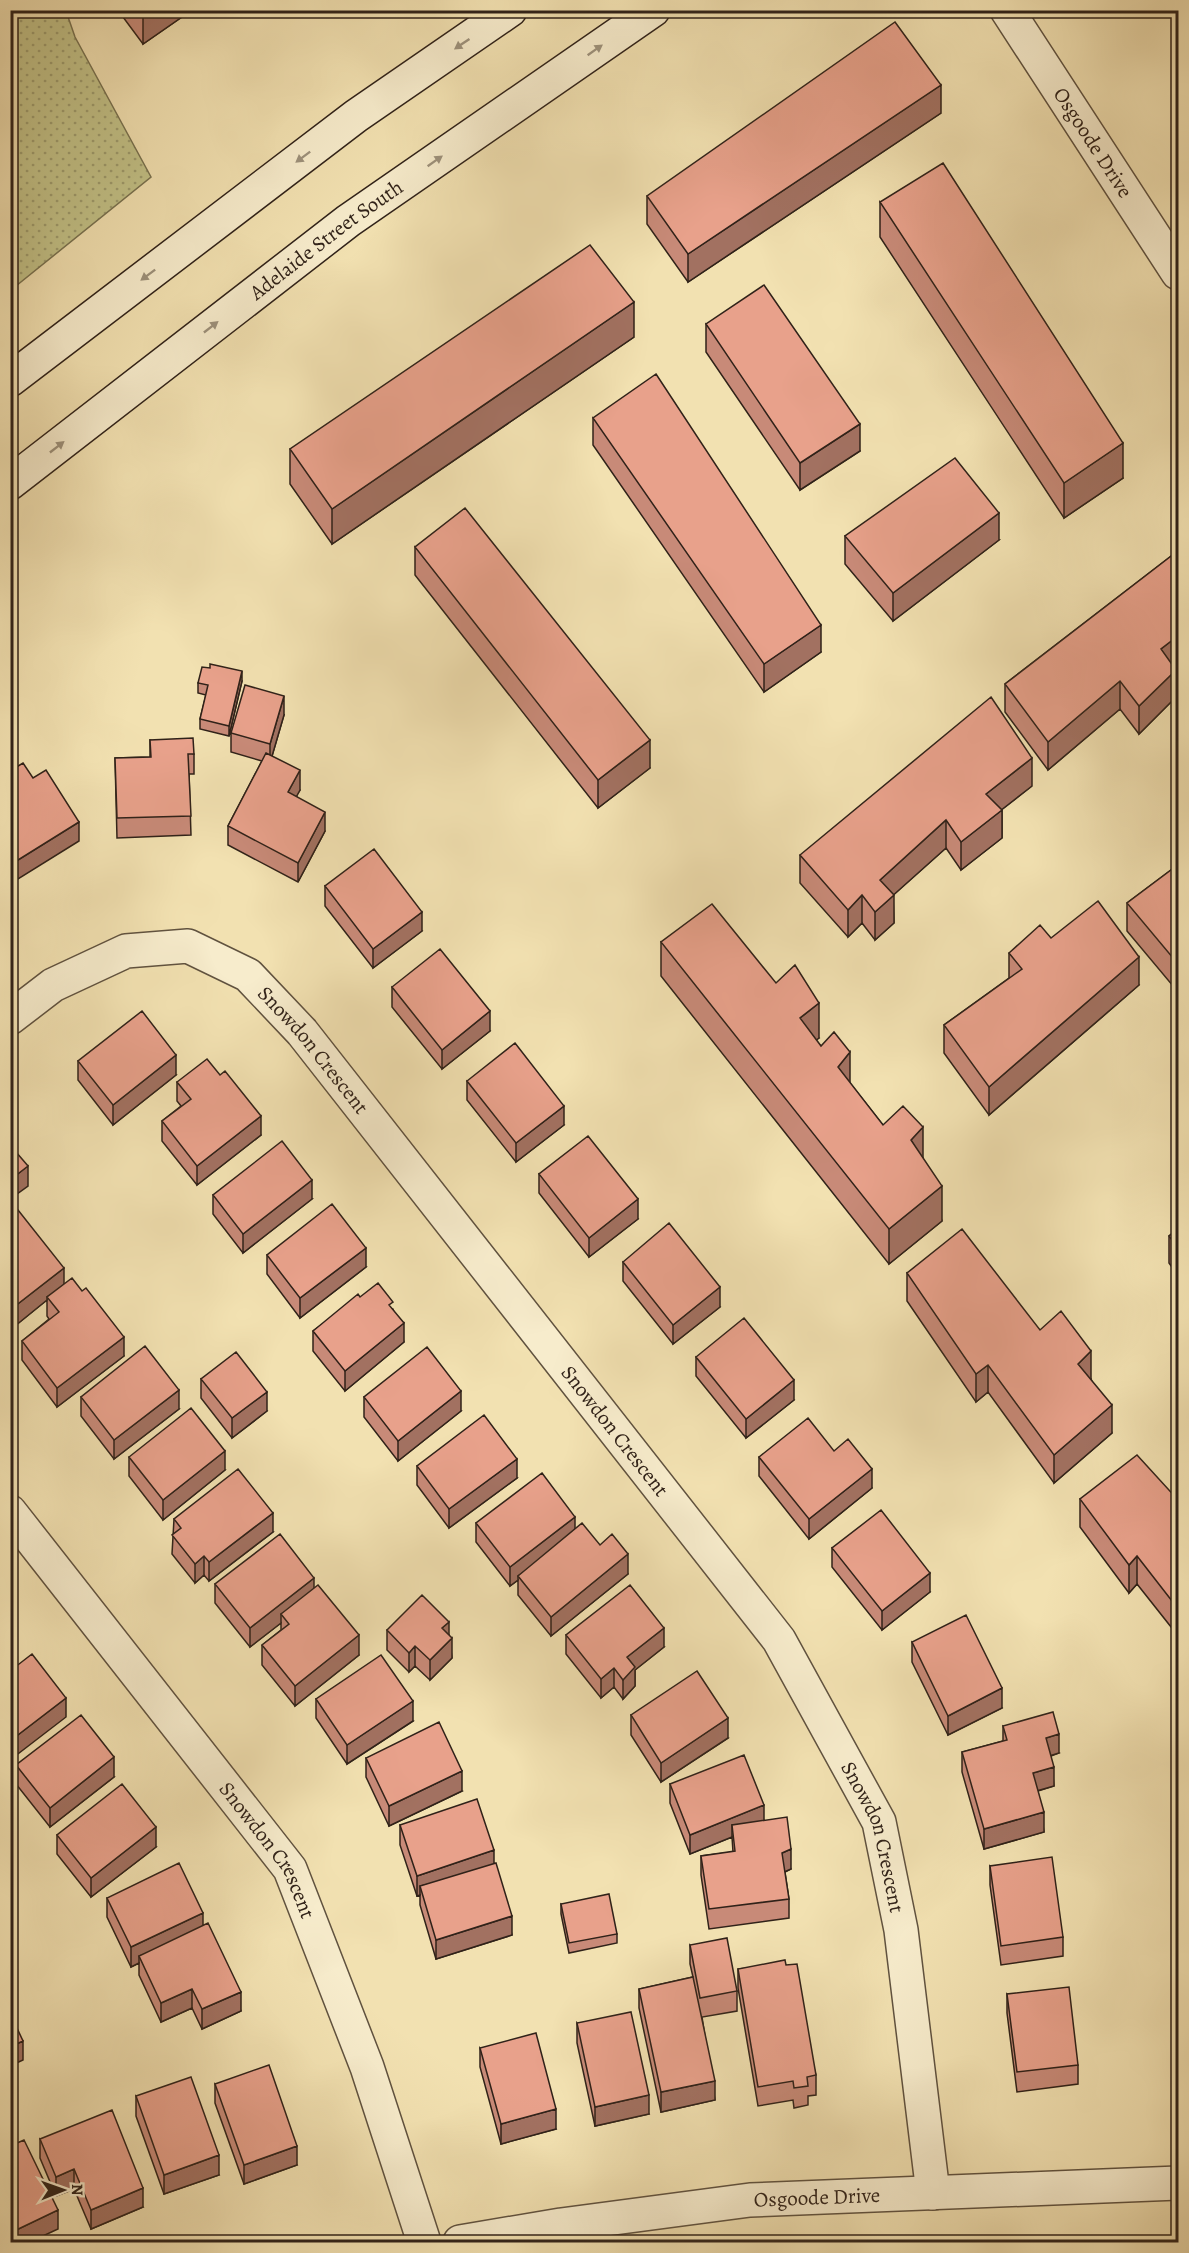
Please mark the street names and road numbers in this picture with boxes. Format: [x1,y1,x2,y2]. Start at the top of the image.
street label: Osgoode Drive [1047,82,1139,203]
street label: Adelaide Street South [243,173,408,307]
street label: Snowdon Crescent [251,980,375,1120]
street label: Snowdon Crescent [555,1359,675,1502]
street label: Snowdon Crescent [834,1756,911,1915]
street label: Snowdon Crescent [213,1776,322,1923]
street label: Osgoode Drive [753,2181,881,2214]

